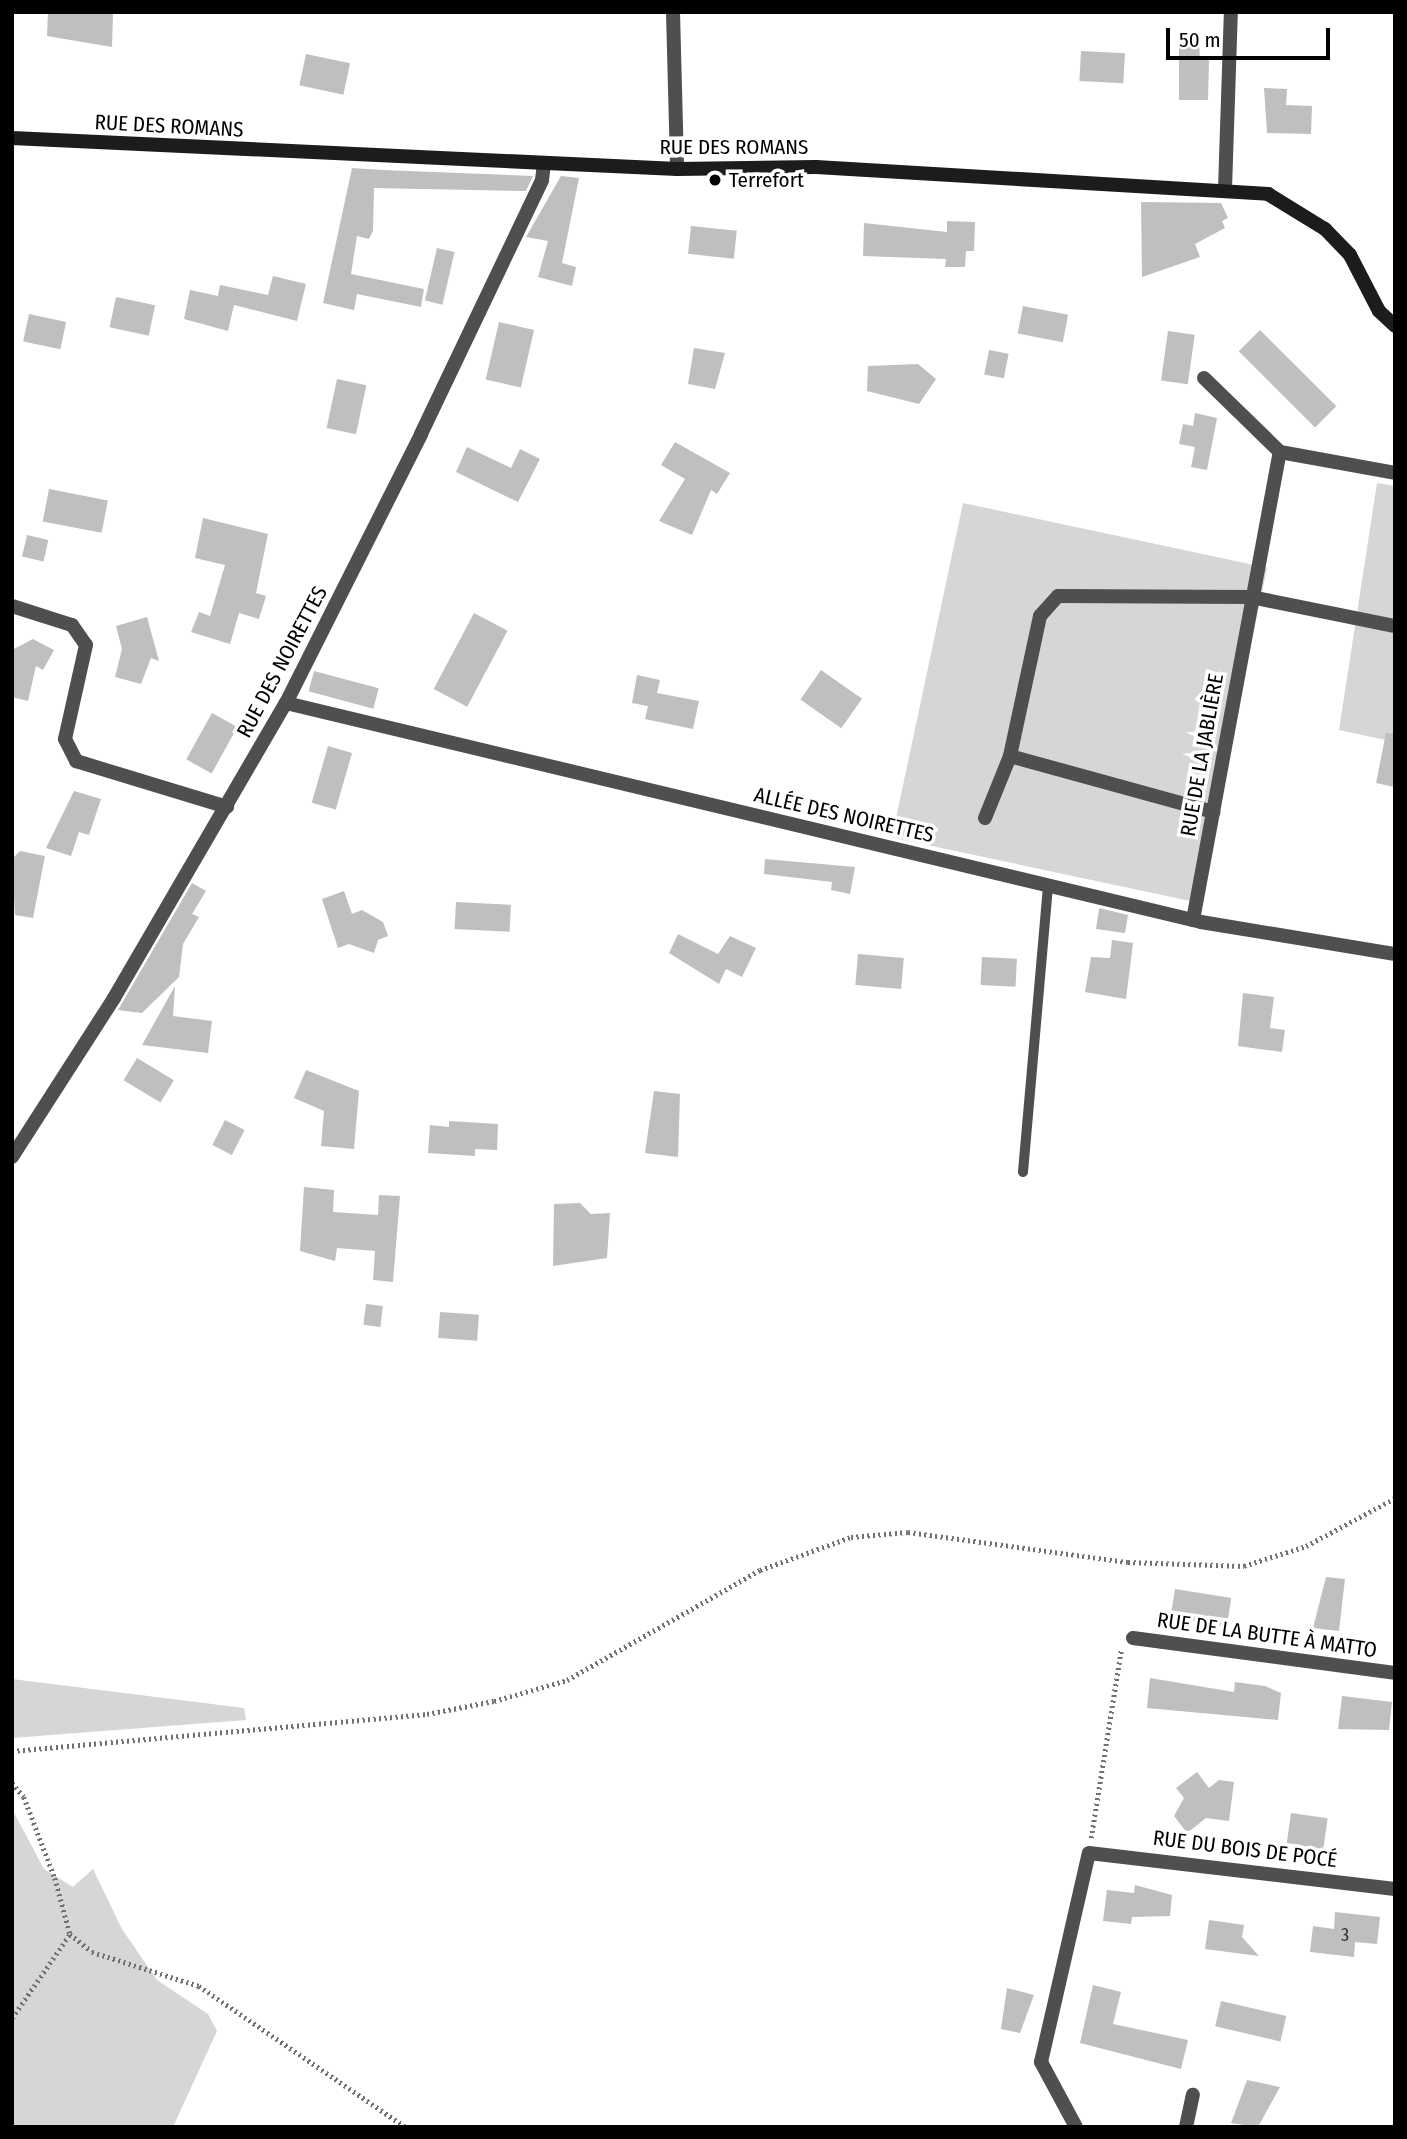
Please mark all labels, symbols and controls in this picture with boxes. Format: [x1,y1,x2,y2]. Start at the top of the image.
scale bar [1169,14,1334,58]
text: 50 m [1179,27,1221,53]
street label: RUE DES ROMANS [94,110,244,142]
street label: RUE DES ROMANS [659,134,809,160]
place label: Terrefort [729,167,804,193]
marker: Terrefort [707,172,723,188]
street label: RUE DES NOIRETTES [231,582,333,742]
street label: RUE DE LA JABLIÈRE [1175,672,1229,838]
street label: ALLÉE DES NOIRETTES [752,782,936,848]
street label: RUE DE LA BUTTE À MATTO [1156,1607,1378,1663]
street label: RUE DU BOIS DE POCÉ [1152,1825,1338,1873]
house number: 3 [1341,1924,1349,1946]

